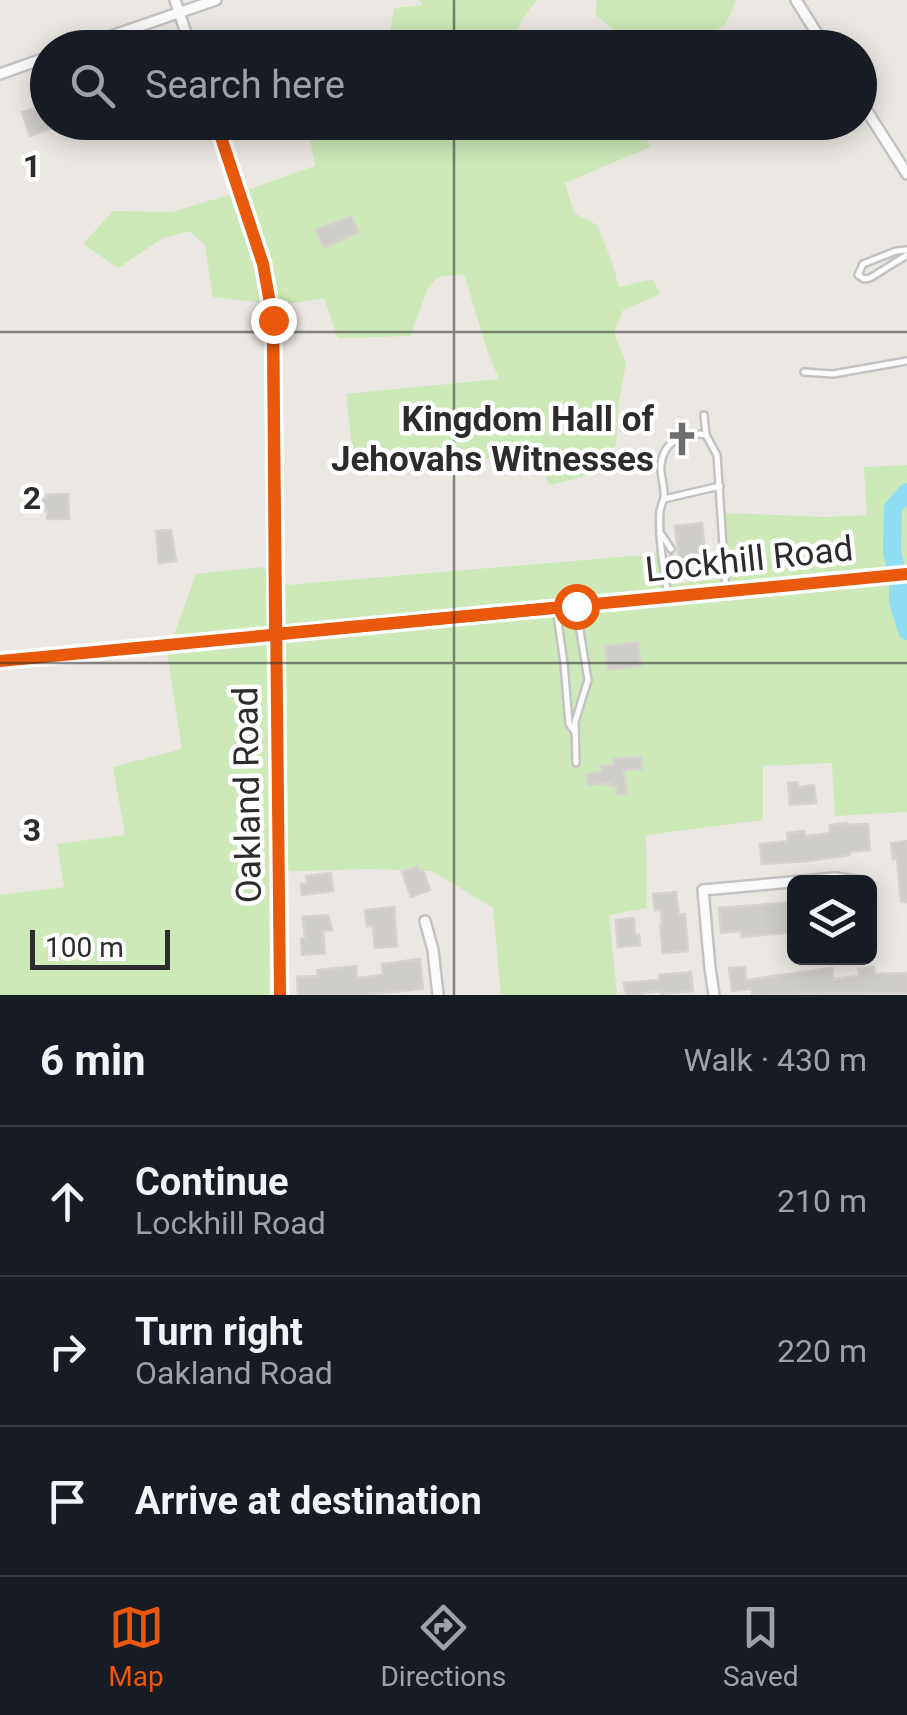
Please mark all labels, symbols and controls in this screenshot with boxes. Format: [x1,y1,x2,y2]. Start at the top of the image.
search box [30,30,877,140]
icon: search [65,58,120,113]
text: Search here [145,63,345,107]
text: 1 [23,147,41,185]
route end [251,298,297,344]
place label: Kingdom Hall of Jehovahs Witnesses [331,399,654,480]
church icon: Kingdom Hall of Jehovahs Witnesses [663,420,701,458]
text: 2 [23,479,41,517]
street label: Lockhill Road [643,528,855,591]
route start [554,584,600,630]
street label: Oakland Road [225,686,270,904]
text: 3 [23,811,41,849]
map controls [787,875,877,965]
button: layers [787,875,877,965]
scale bar [30,925,170,970]
text: 100 m [45,931,124,964]
text: 6 min [40,1036,146,1085]
text: Walk · 430 m [684,1041,867,1079]
text: Continue [135,1160,289,1204]
icon: ahead [40,1174,95,1229]
text: 210 m [777,1182,867,1220]
text: Lockhill Road [135,1204,326,1242]
text: Turn right [135,1310,303,1354]
icon: right [40,1324,95,1379]
text: 220 m [777,1332,867,1370]
text: Oakland Road [135,1354,333,1392]
icon: arrive [40,1474,95,1529]
text: Arrive at destination [135,1479,482,1523]
tab: Map [108,1600,164,1693]
tab: Directions [380,1600,506,1693]
tab: Saved [723,1600,799,1693]

